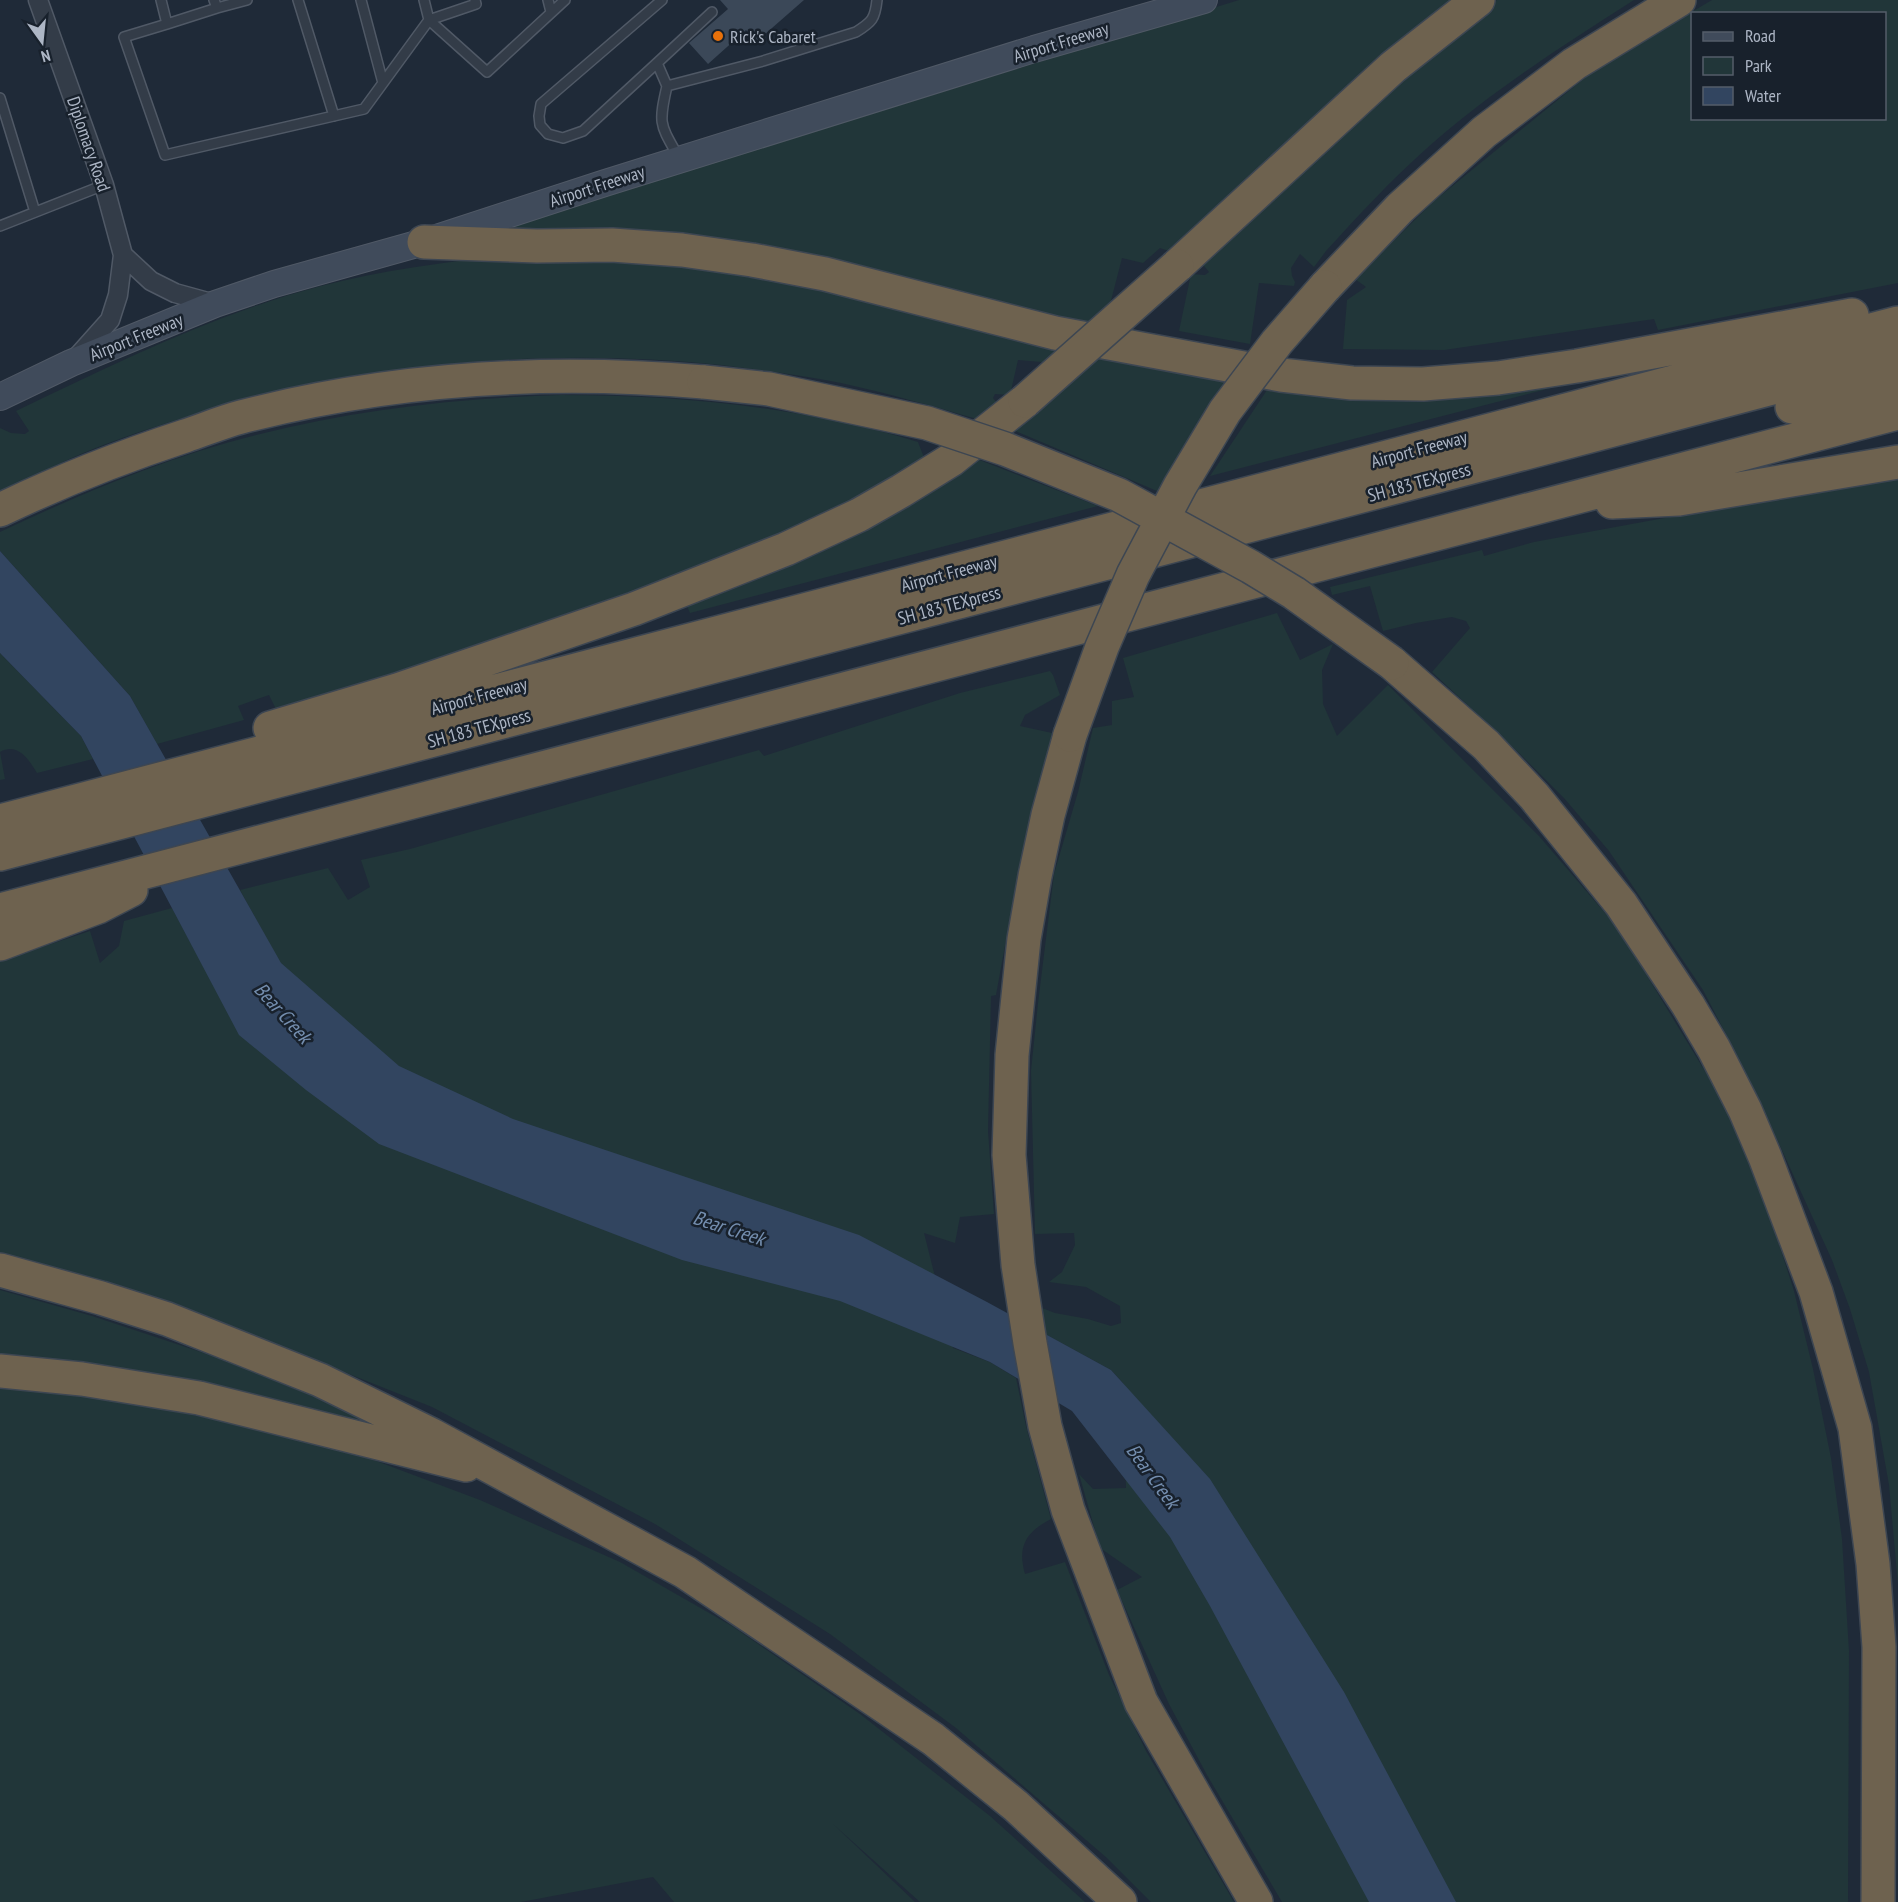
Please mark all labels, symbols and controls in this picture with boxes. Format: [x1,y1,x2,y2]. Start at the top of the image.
north arrow [12,12,72,72]
legend [1691,12,1886,120]
street label: Airport Freeway [1010,17,1112,67]
text: Road [1745,24,1776,47]
place label: Rick's Cabaret [730,25,816,48]
marker: Rick's Cabaret [711,29,725,43]
text: N [39,46,53,67]
text: Park [1745,54,1772,77]
text: Water [1745,84,1781,107]
street label: Diplomacy Road [62,93,116,195]
street label: Airport Freeway [547,160,648,212]
street label: Airport Freeway [86,308,186,366]
street label: Airport Freeway [1368,425,1470,473]
street label: SH 183 TEXpress [1365,457,1473,507]
street label: Airport Freeway [898,549,1000,597]
street label: SH 183 TEXpress [895,580,1003,630]
street label: Airport Freeway [428,672,530,720]
street label: SH 183 TEXpress [425,703,533,753]
water label: Bear Creek [249,977,319,1051]
water label: Bear Creek [690,1204,770,1252]
water label: Bear Creek [1121,1438,1187,1515]

